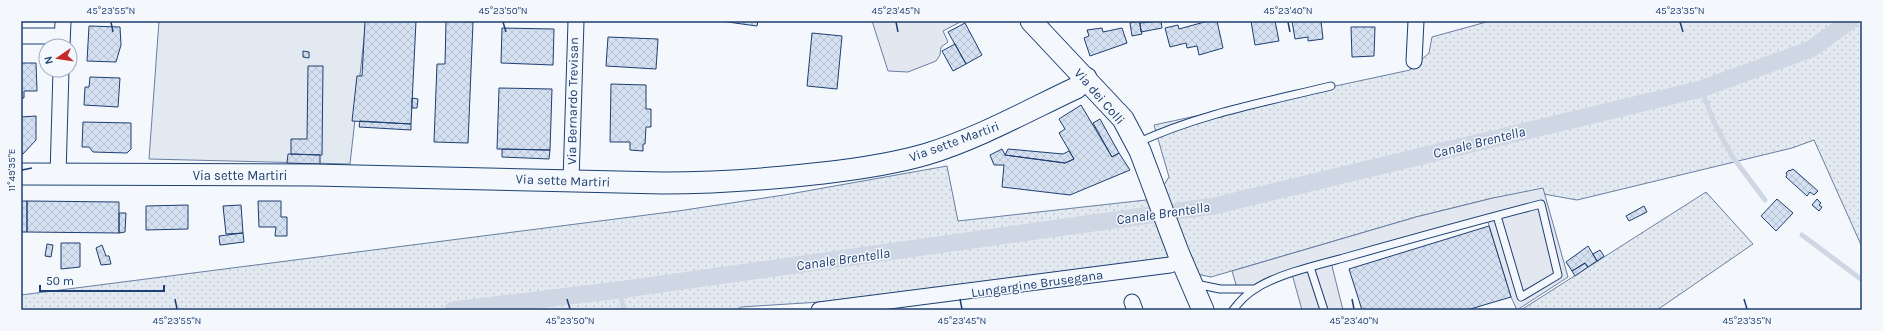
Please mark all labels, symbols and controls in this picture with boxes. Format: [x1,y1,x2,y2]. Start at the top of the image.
text: 45°23'55"N [87,5,135,17]
text: 45°23'50"N [478,5,528,17]
text: 45°23'45"N [872,5,920,17]
text: 45°23'40"N [1263,5,1313,17]
text: 45°23'35"N [1655,5,1705,17]
street label: Via Bernardo Trevisan [564,37,581,165]
north arrow [38,38,78,78]
text: N [42,55,56,65]
street label: Via dei Colli [1071,65,1128,127]
street label: Via sette Martiri [907,118,1001,165]
water label: Canale Brentella [1431,123,1527,162]
text: 11°49'35"E [6,149,18,191]
street label: Via sette Martiri [193,168,287,183]
street label: Via sette Martiri [515,171,611,190]
water label: Canale Brentella [1115,199,1211,228]
water label: Canale Brentella [795,245,891,274]
scale bar [40,267,164,293]
street label: Lungargine Brusegana [970,267,1104,300]
text: 50 m [46,274,74,288]
text: 45°23'55"N [153,315,201,327]
text: 45°23'50"N [545,315,595,327]
text: 45°23'45"N [938,315,986,327]
text: 45°23'40"N [1329,315,1379,327]
text: 45°23'35"N [1722,315,1772,327]

